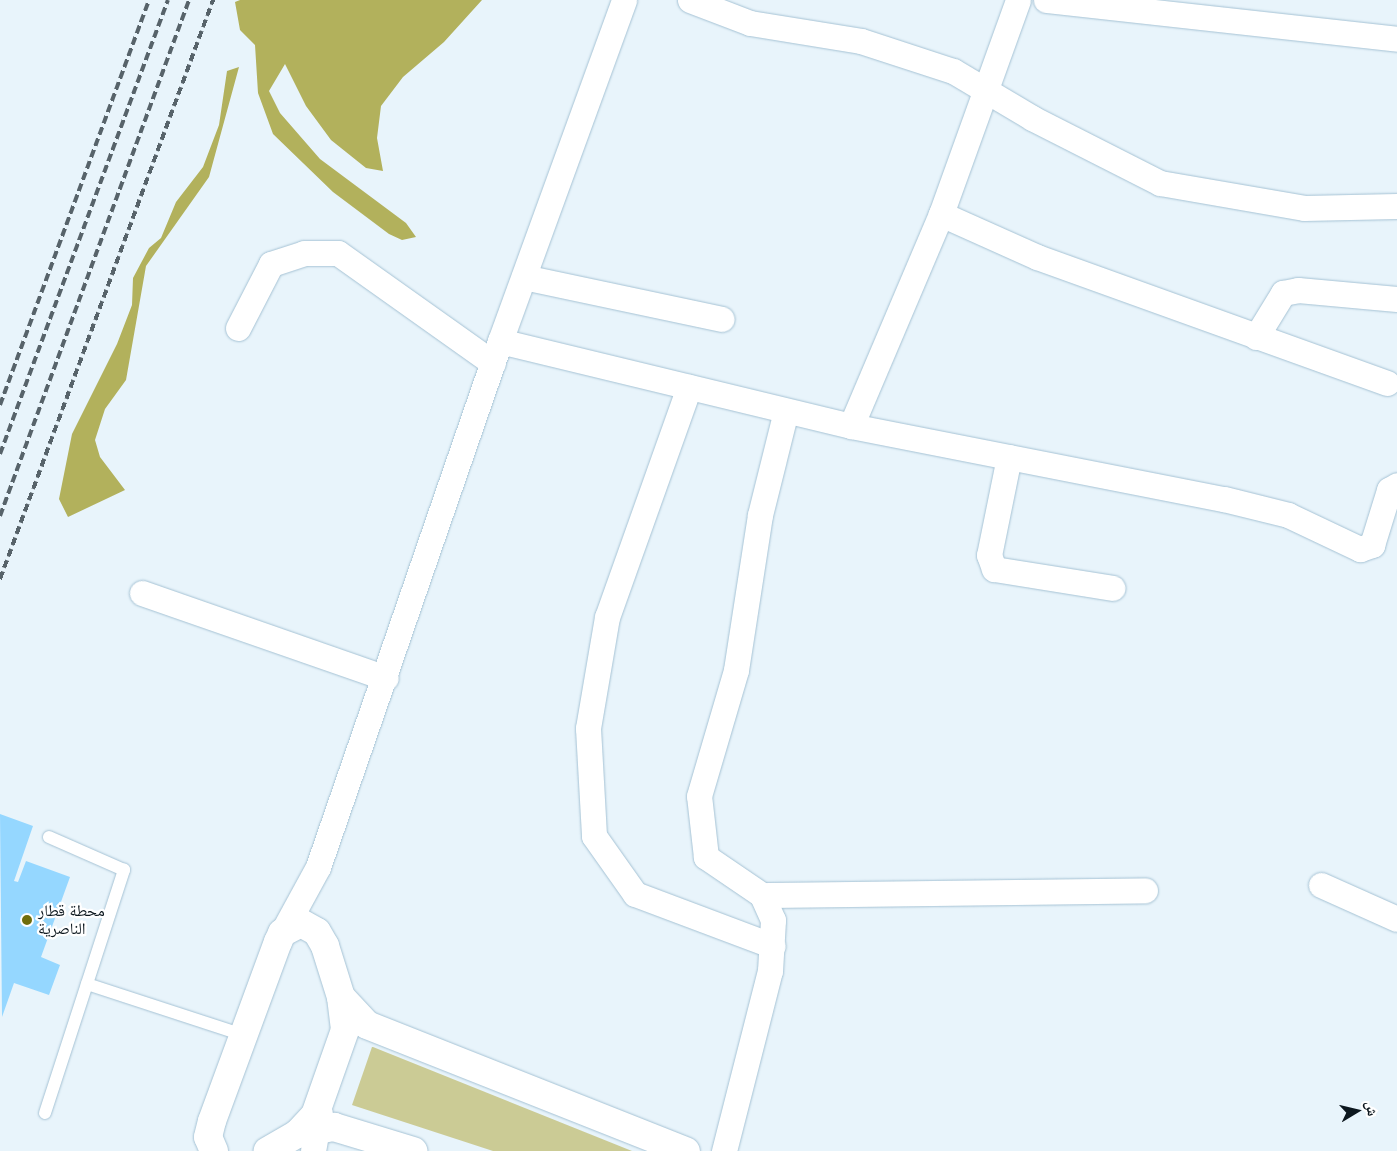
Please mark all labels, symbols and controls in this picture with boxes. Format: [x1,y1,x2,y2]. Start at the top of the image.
place label: محطة قطار الناصرية [38,901,105,939]
marker: محطة قطار الناصرية [20,913,34,927]
north arrow [1332,1086,1382,1136]
text: ش [1363,1100,1381,1117]

